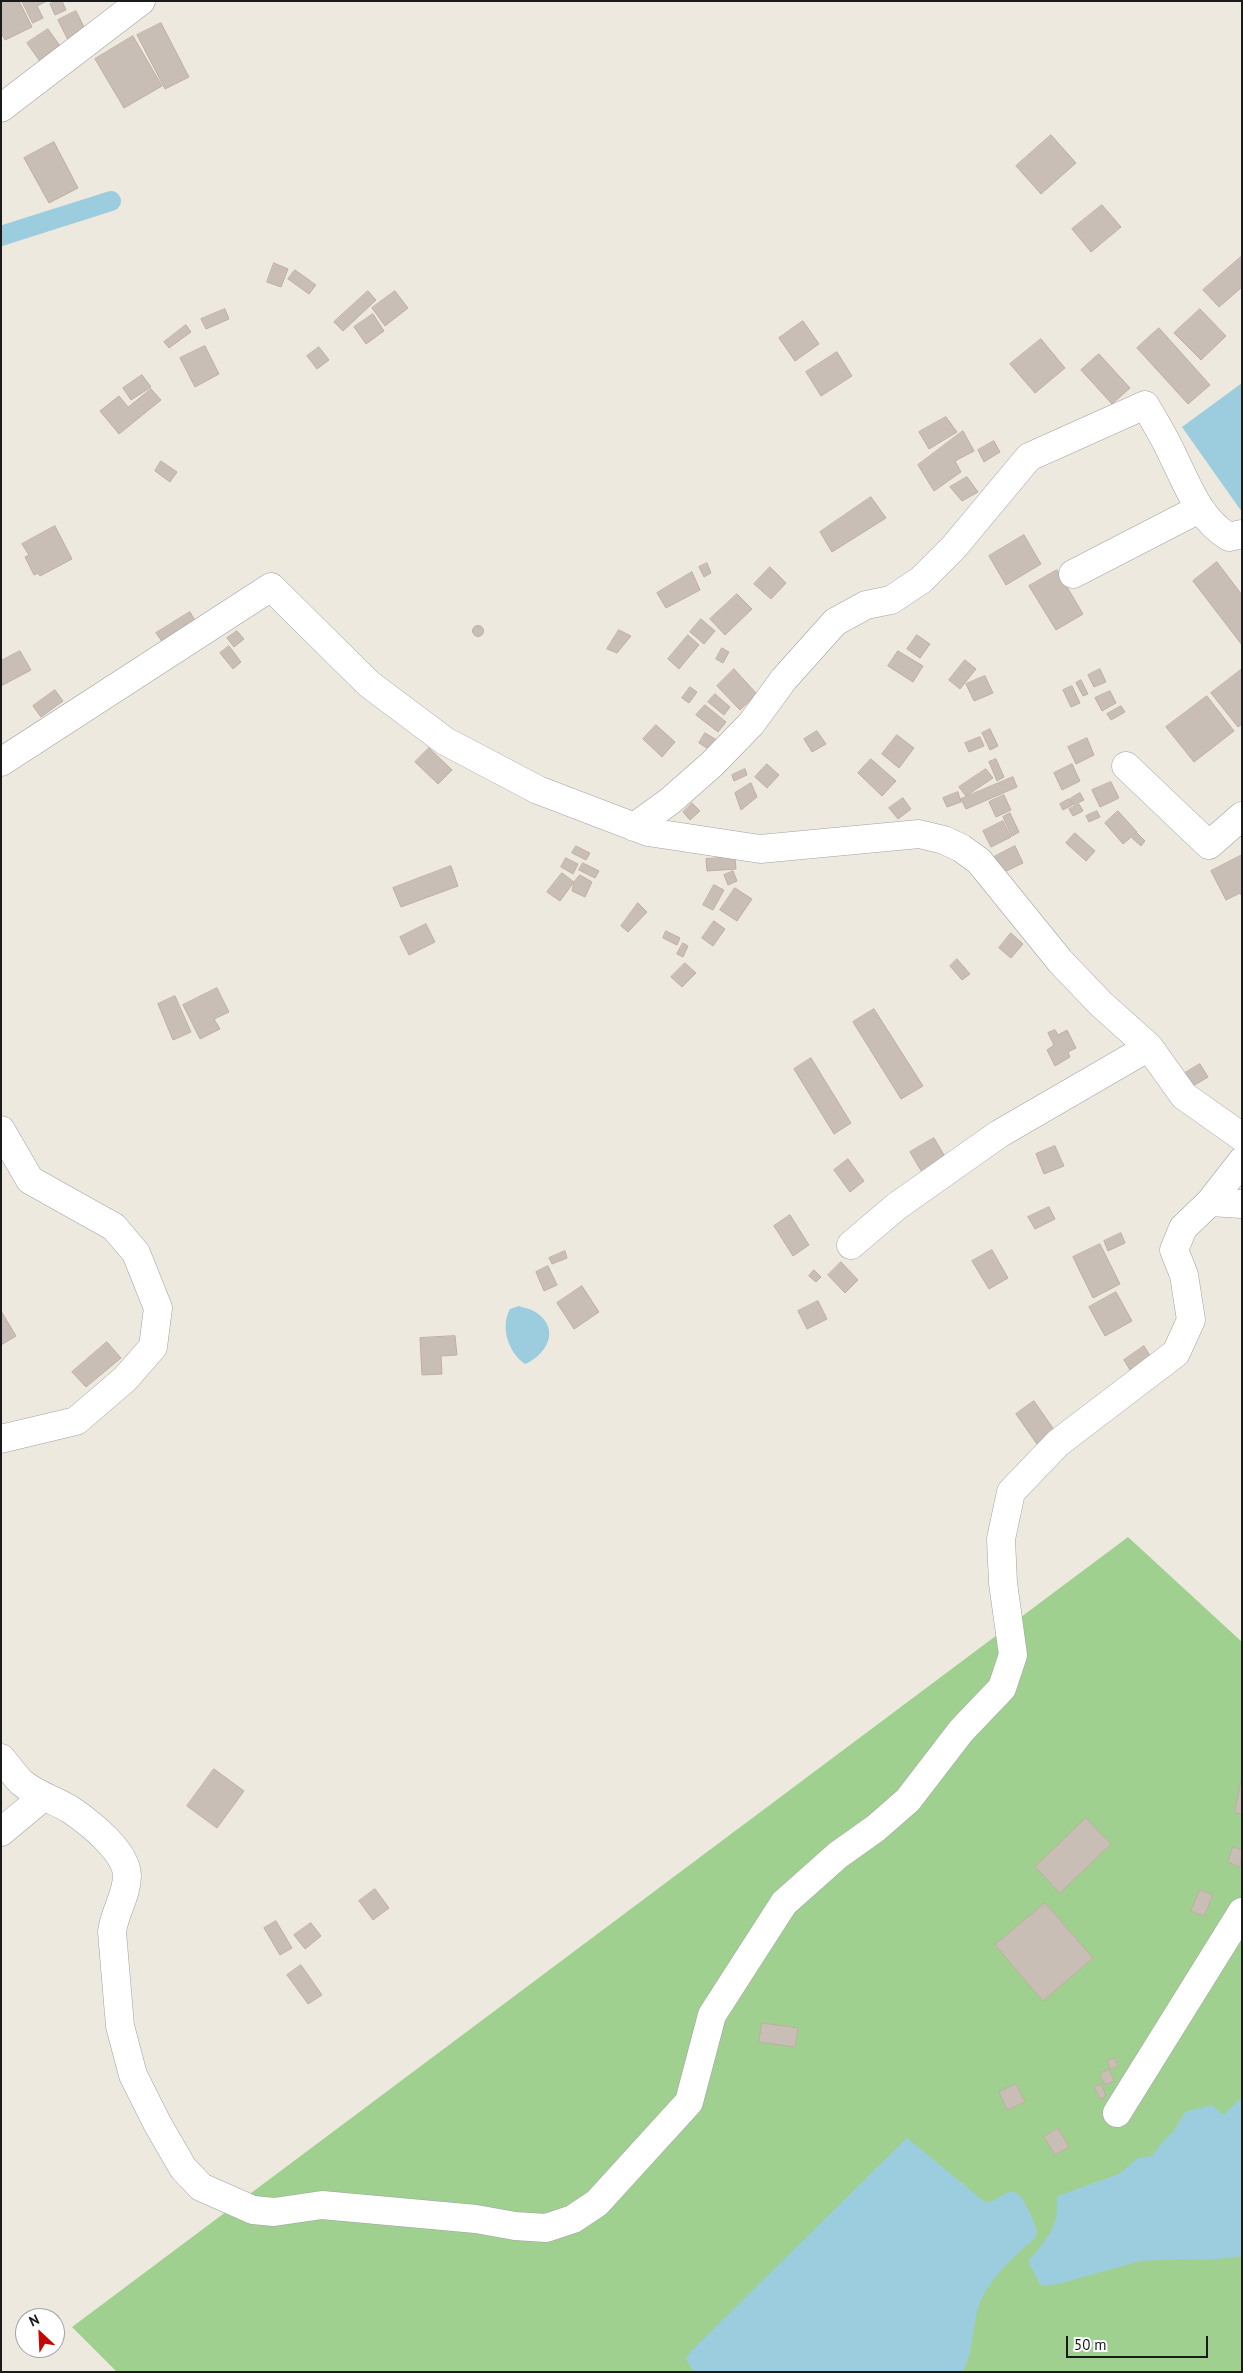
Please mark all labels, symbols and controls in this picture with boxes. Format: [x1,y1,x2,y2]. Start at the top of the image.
north arrow [15,2308,65,2358]
text: N [26,2310,42,2330]
scale bar [1068,2326,1210,2358]
text: 50 m [1074,2335,1107,2354]

